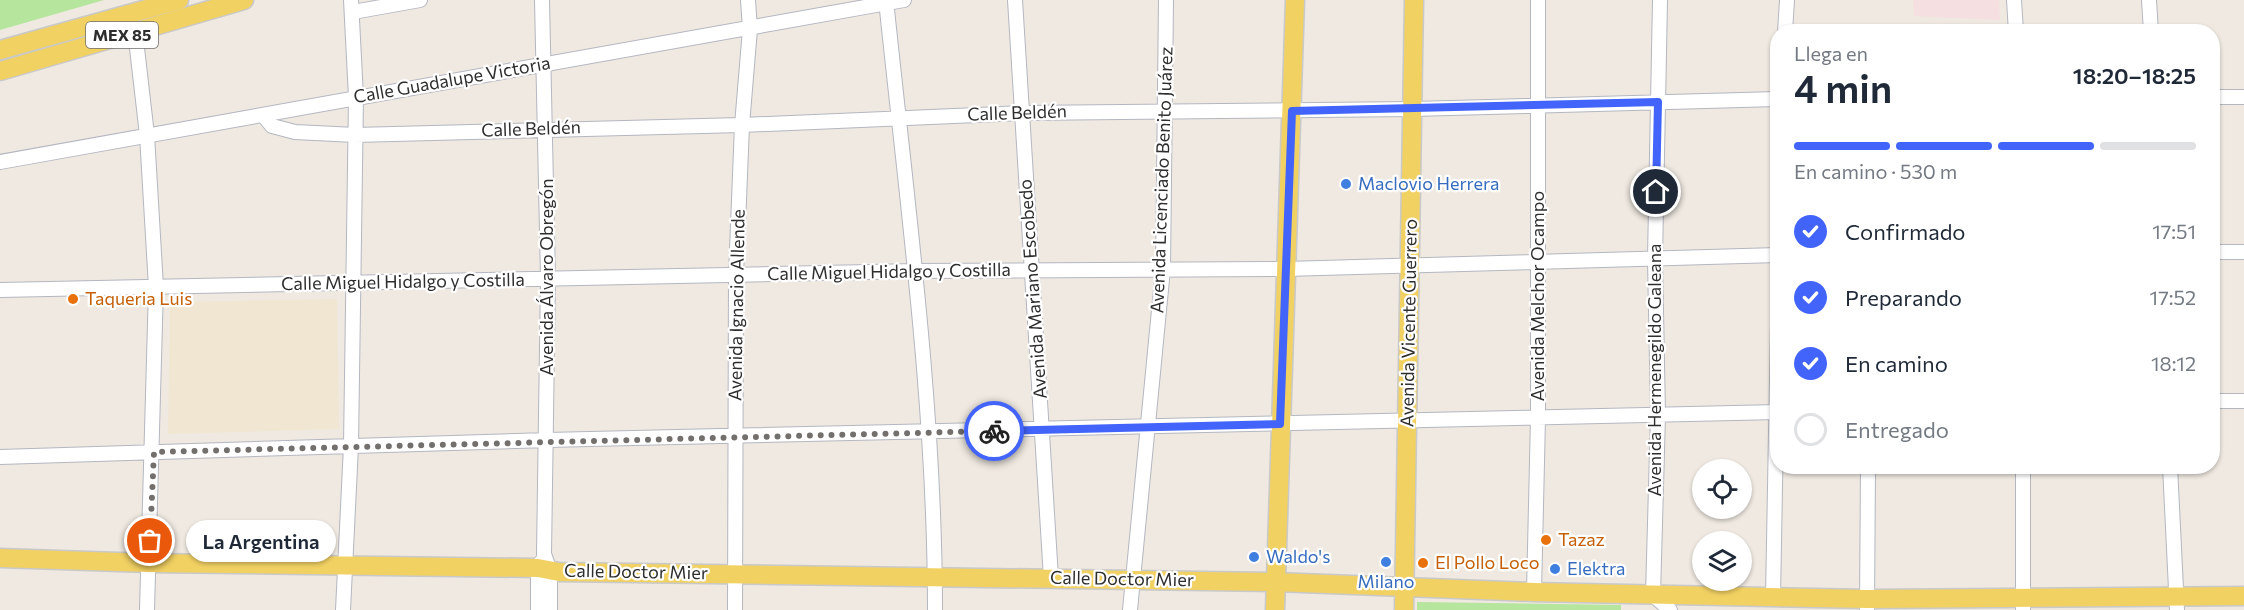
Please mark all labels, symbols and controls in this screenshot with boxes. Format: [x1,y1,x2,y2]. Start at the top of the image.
road number: MEX 85 [86,22,158,48]
text: Llega en [1794,41,1868,65]
street label: Avenida Licenciado Benito Juárez [1145,46,1177,314]
street label: Calle Guadalupe Victoria [352,51,552,107]
text: 18:20–18:25 [2073,62,2196,89]
text: 4 min [1794,63,1892,111]
street label: Calle Beldén [967,99,1067,125]
street label: Calle Beldén [481,115,581,141]
text: En camino · 530 m [1794,159,1957,183]
pin [1630,166,1681,217]
place label: Maclovio Herrera [1358,172,1499,194]
icon: home [1639,175,1672,208]
marker: Maclovio Herrera [1339,177,1353,191]
street label: Avenida Álvaro Obregón [535,178,557,376]
street label: Avenida Mariano Escobedo [1013,178,1051,400]
street label: Avenida Melchor Ocampo [1526,191,1548,401]
street label: Avenida Ignacio Allende [723,209,749,401]
icon: check [1794,215,1827,248]
text: Confirmado [1845,218,1966,245]
street label: Avenida Vicente Guerrero [1395,219,1421,427]
text: 17:51 [2152,219,2196,243]
street label: Avenida Hermenegildo Galeana [1643,244,1665,496]
street label: Calle Miguel Hidalgo y Costilla [767,258,1011,284]
street label: Calle Miguel Hidalgo y Costilla [281,268,525,294]
icon: check [1794,281,1827,314]
text: Preparando [1845,284,1962,311]
text: 17:52 [2150,285,2196,309]
place label: Taqueria Luis [85,287,192,309]
marker: Taqueria Luis [66,292,80,306]
icon: check [1794,347,1827,380]
text: En camino [1845,350,1948,377]
text: 18:12 [2151,351,2196,375]
courier [964,401,1024,461]
icon: bike [978,415,1011,448]
text: Entregado [1845,416,1949,443]
map controls [1692,459,1752,591]
button: locate [1692,459,1752,519]
pin [124,515,175,566]
callout: La Argentina [186,520,336,562]
icon: bag [133,524,166,557]
place label: Tazaz [1558,528,1605,550]
text: La Argentina [203,529,319,553]
button: layers [1692,531,1752,591]
marker: Tazaz [1539,533,1553,547]
place label: Waldo's [1266,545,1330,567]
marker: Waldo's [1247,550,1261,564]
place label: El Pollo Loco [1435,551,1540,573]
marker: Milano [1379,555,1393,569]
marker: El Pollo Loco [1416,556,1430,570]
place label: Elektra [1567,557,1625,579]
street label: Calle Doctor Mier [564,559,708,583]
marker: Elektra [1548,562,1562,576]
street label: Calle Doctor Mier [1050,566,1194,590]
place label: Milano [1358,570,1414,592]

